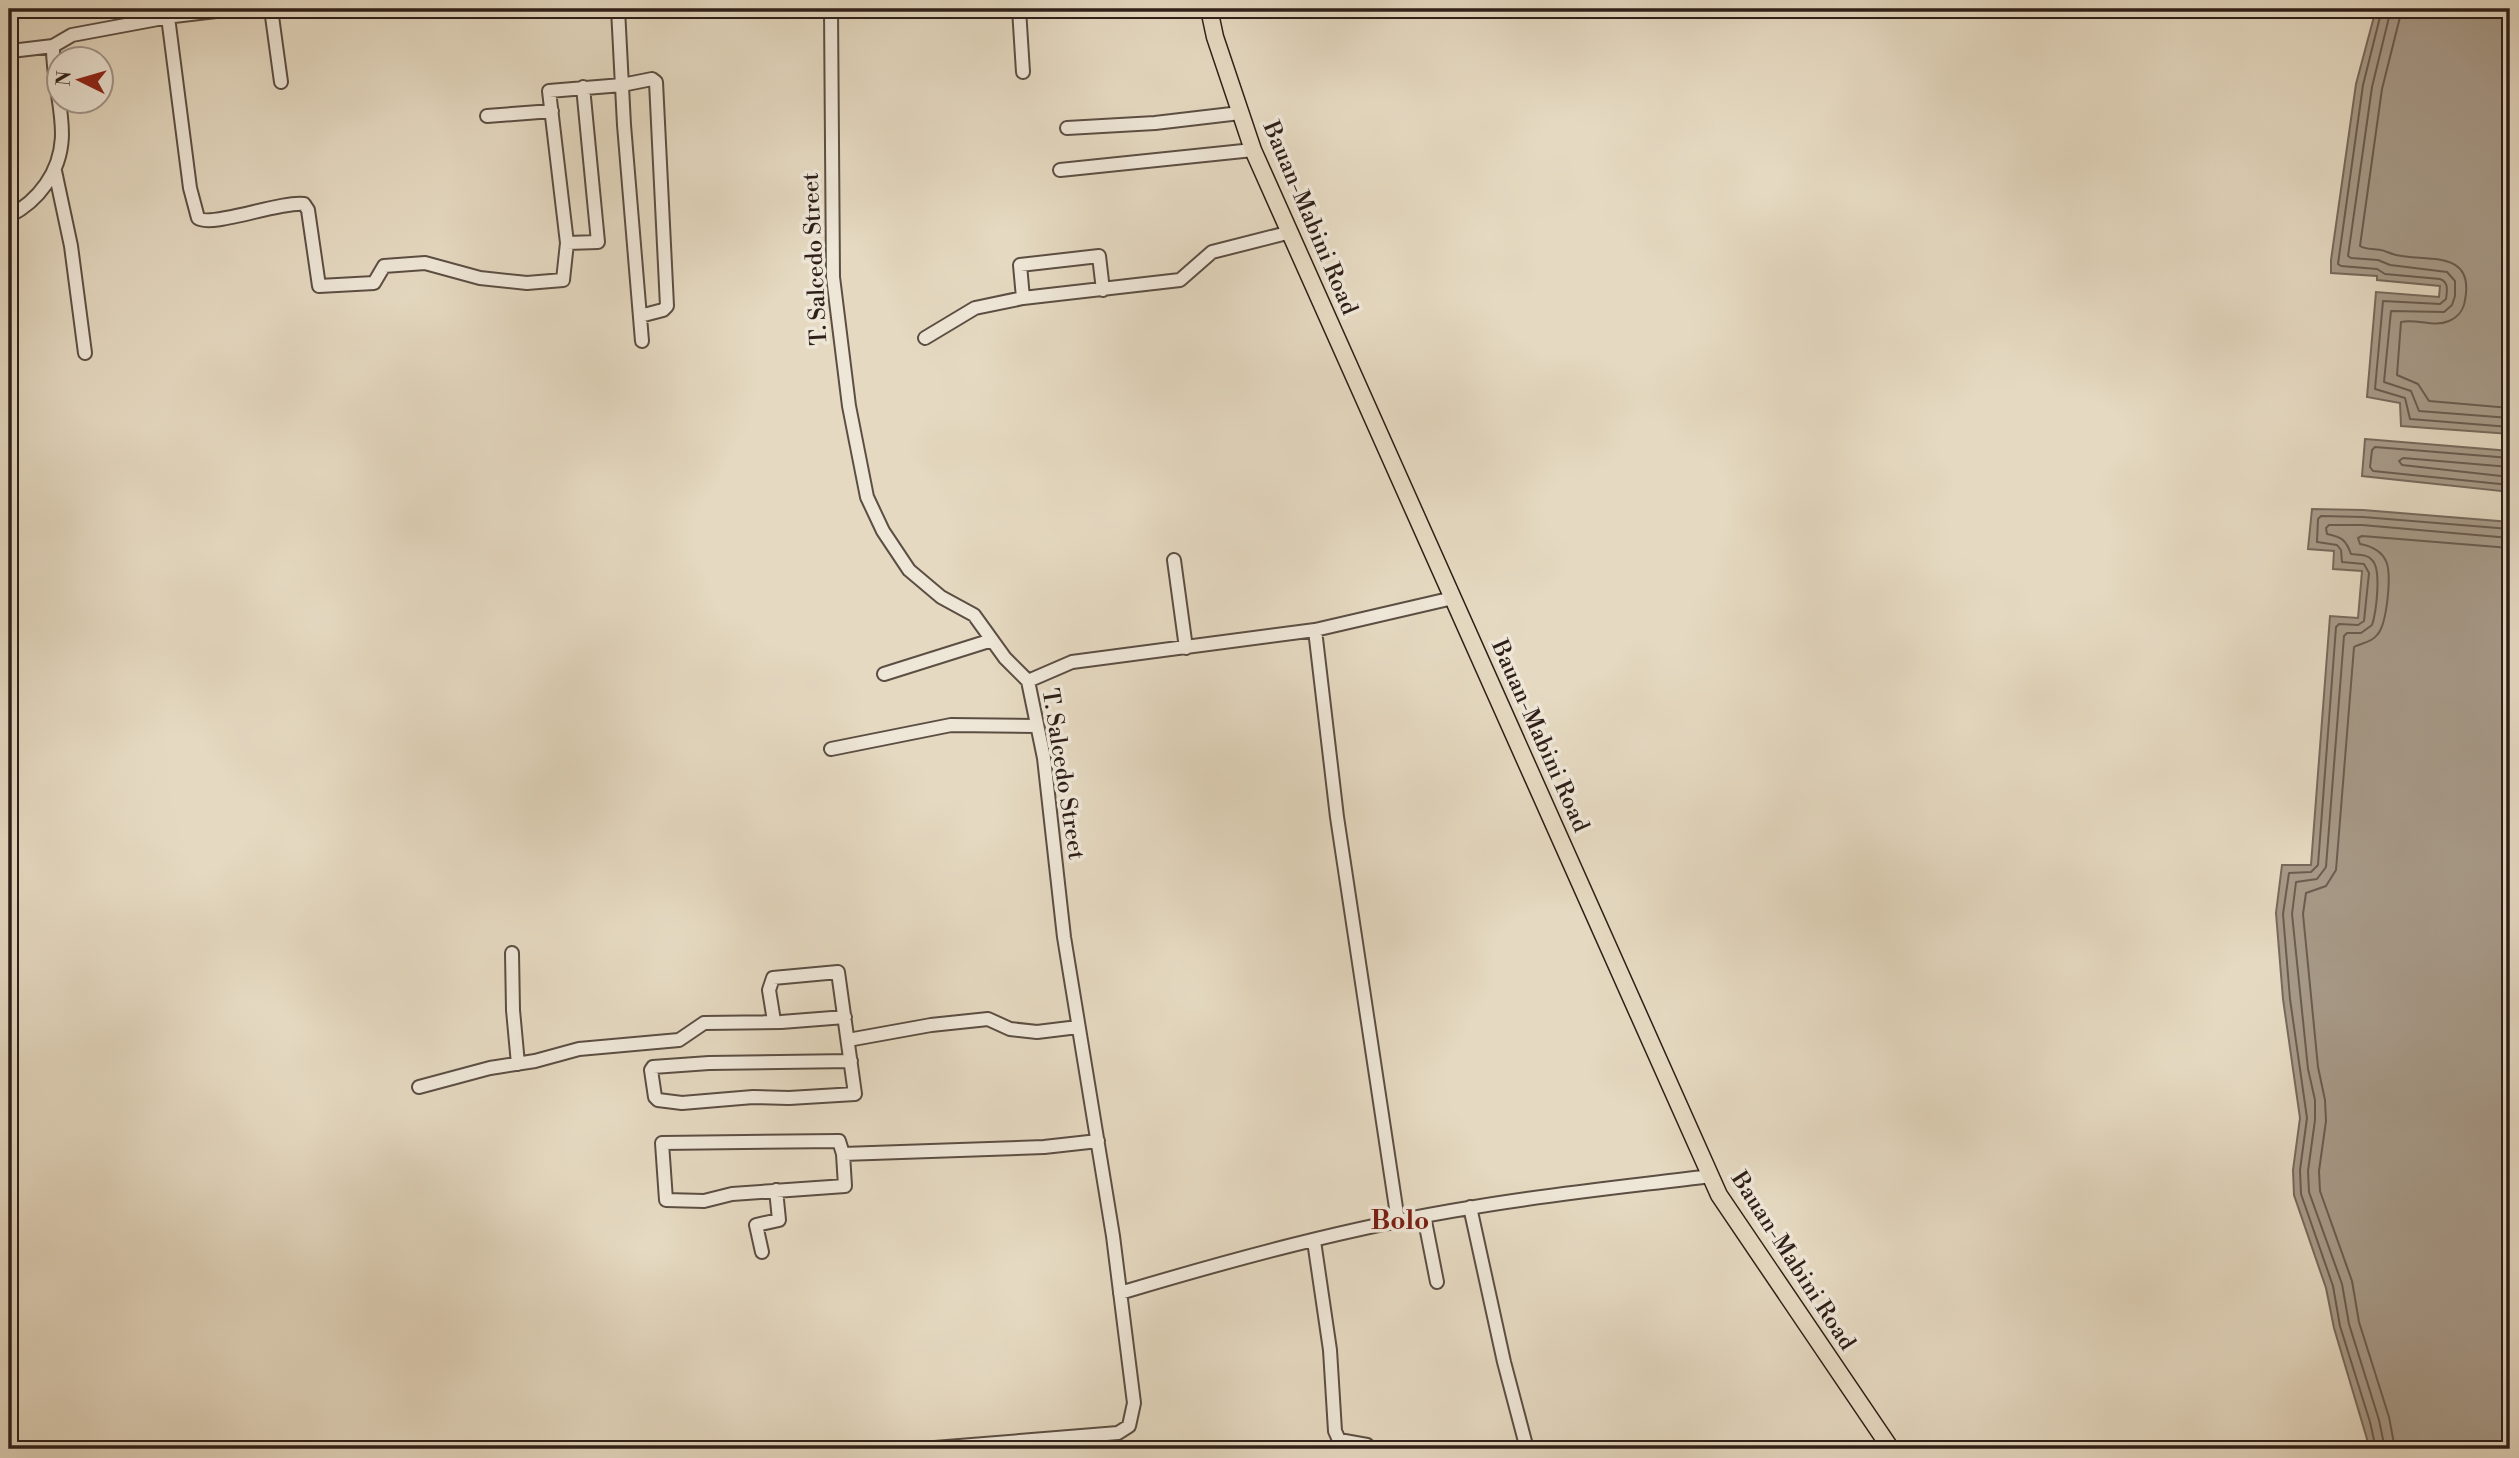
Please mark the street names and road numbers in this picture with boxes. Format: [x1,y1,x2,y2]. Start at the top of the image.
street label: Bauan-Mabini Road [1256,116,1363,319]
street label: T. Salcedo Street [796,172,834,346]
street label: Bauan-Mabini Road [1485,635,1595,836]
street label: T. Salcedo Street [1036,686,1090,862]
street label: Bauan-Mabini Road [1724,1166,1861,1356]

